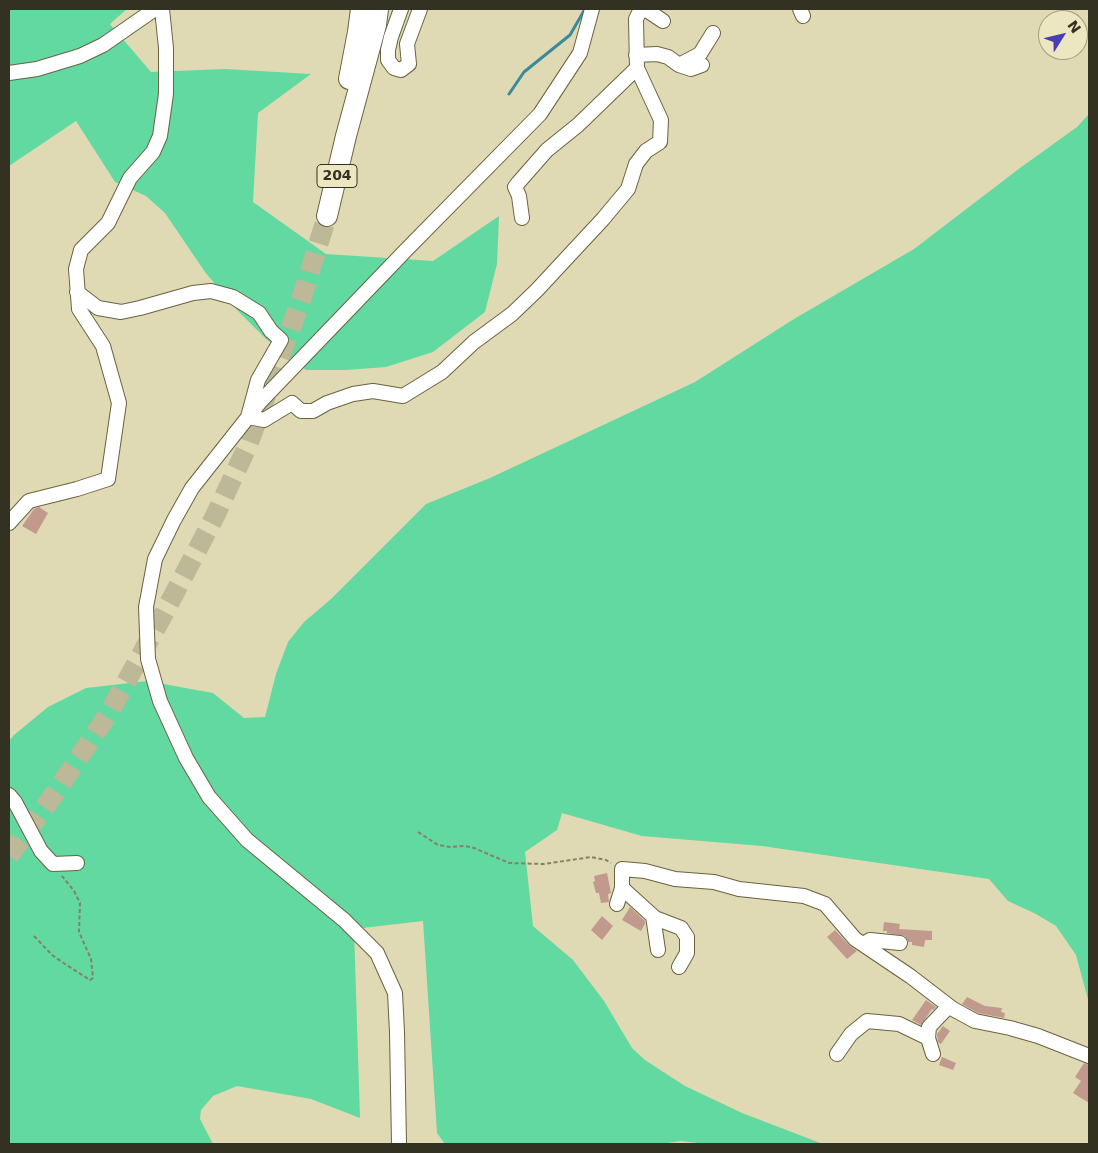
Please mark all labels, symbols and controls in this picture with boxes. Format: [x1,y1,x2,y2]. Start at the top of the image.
north arrow [1038,10,1088,60]
text: N [1064,17,1084,36]
road number: 204 [317,165,357,188]

